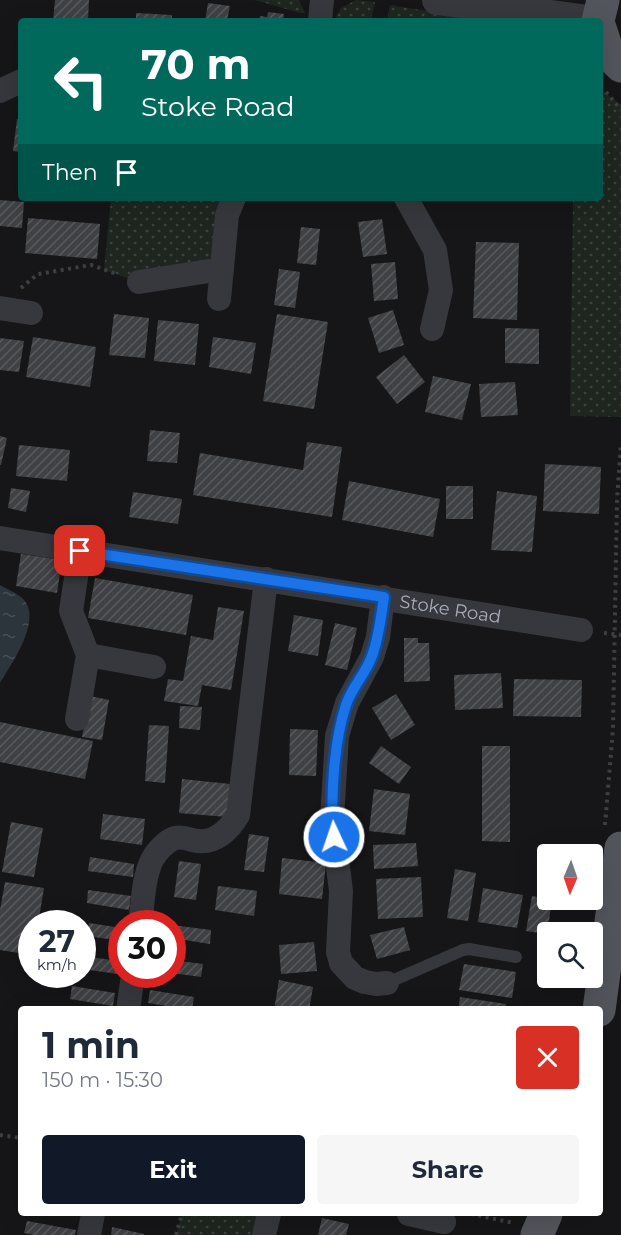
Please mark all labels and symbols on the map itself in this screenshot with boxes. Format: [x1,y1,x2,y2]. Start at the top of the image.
pin [54,525,105,576]
street label: Stoke Road [398,590,503,628]
position arrow [302,805,366,869]
north arrow [537,844,603,910]
speed limit sign: 30 [108,910,186,988]

